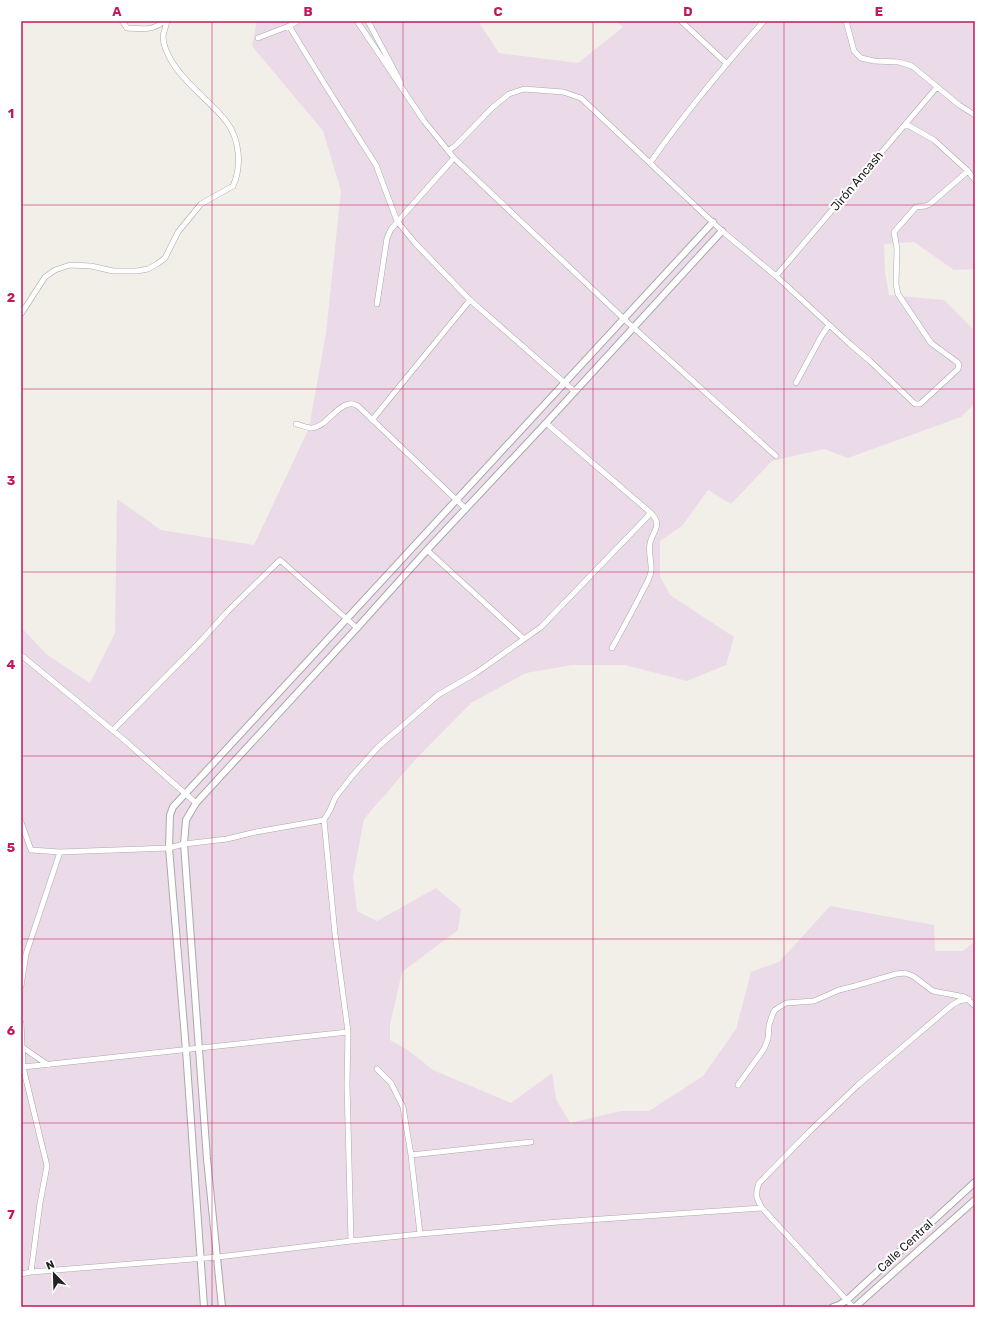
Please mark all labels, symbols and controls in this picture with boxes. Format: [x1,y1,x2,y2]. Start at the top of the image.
text: A [112,4,122,19]
text: B [303,4,313,19]
text: C [493,4,503,19]
text: D [683,4,693,19]
text: E [875,4,883,19]
text: 1 [8,106,14,121]
street label: Jirón Ancash [828,148,886,214]
text: 2 [7,290,15,305]
text: 3 [7,473,16,488]
text: 4 [7,657,16,672]
text: 5 [7,840,15,855]
text: 6 [7,1023,16,1038]
text: 7 [7,1207,15,1222]
street label: Calle Central [874,1217,936,1275]
north arrow [34,1254,74,1294]
text: N [44,1258,57,1273]

